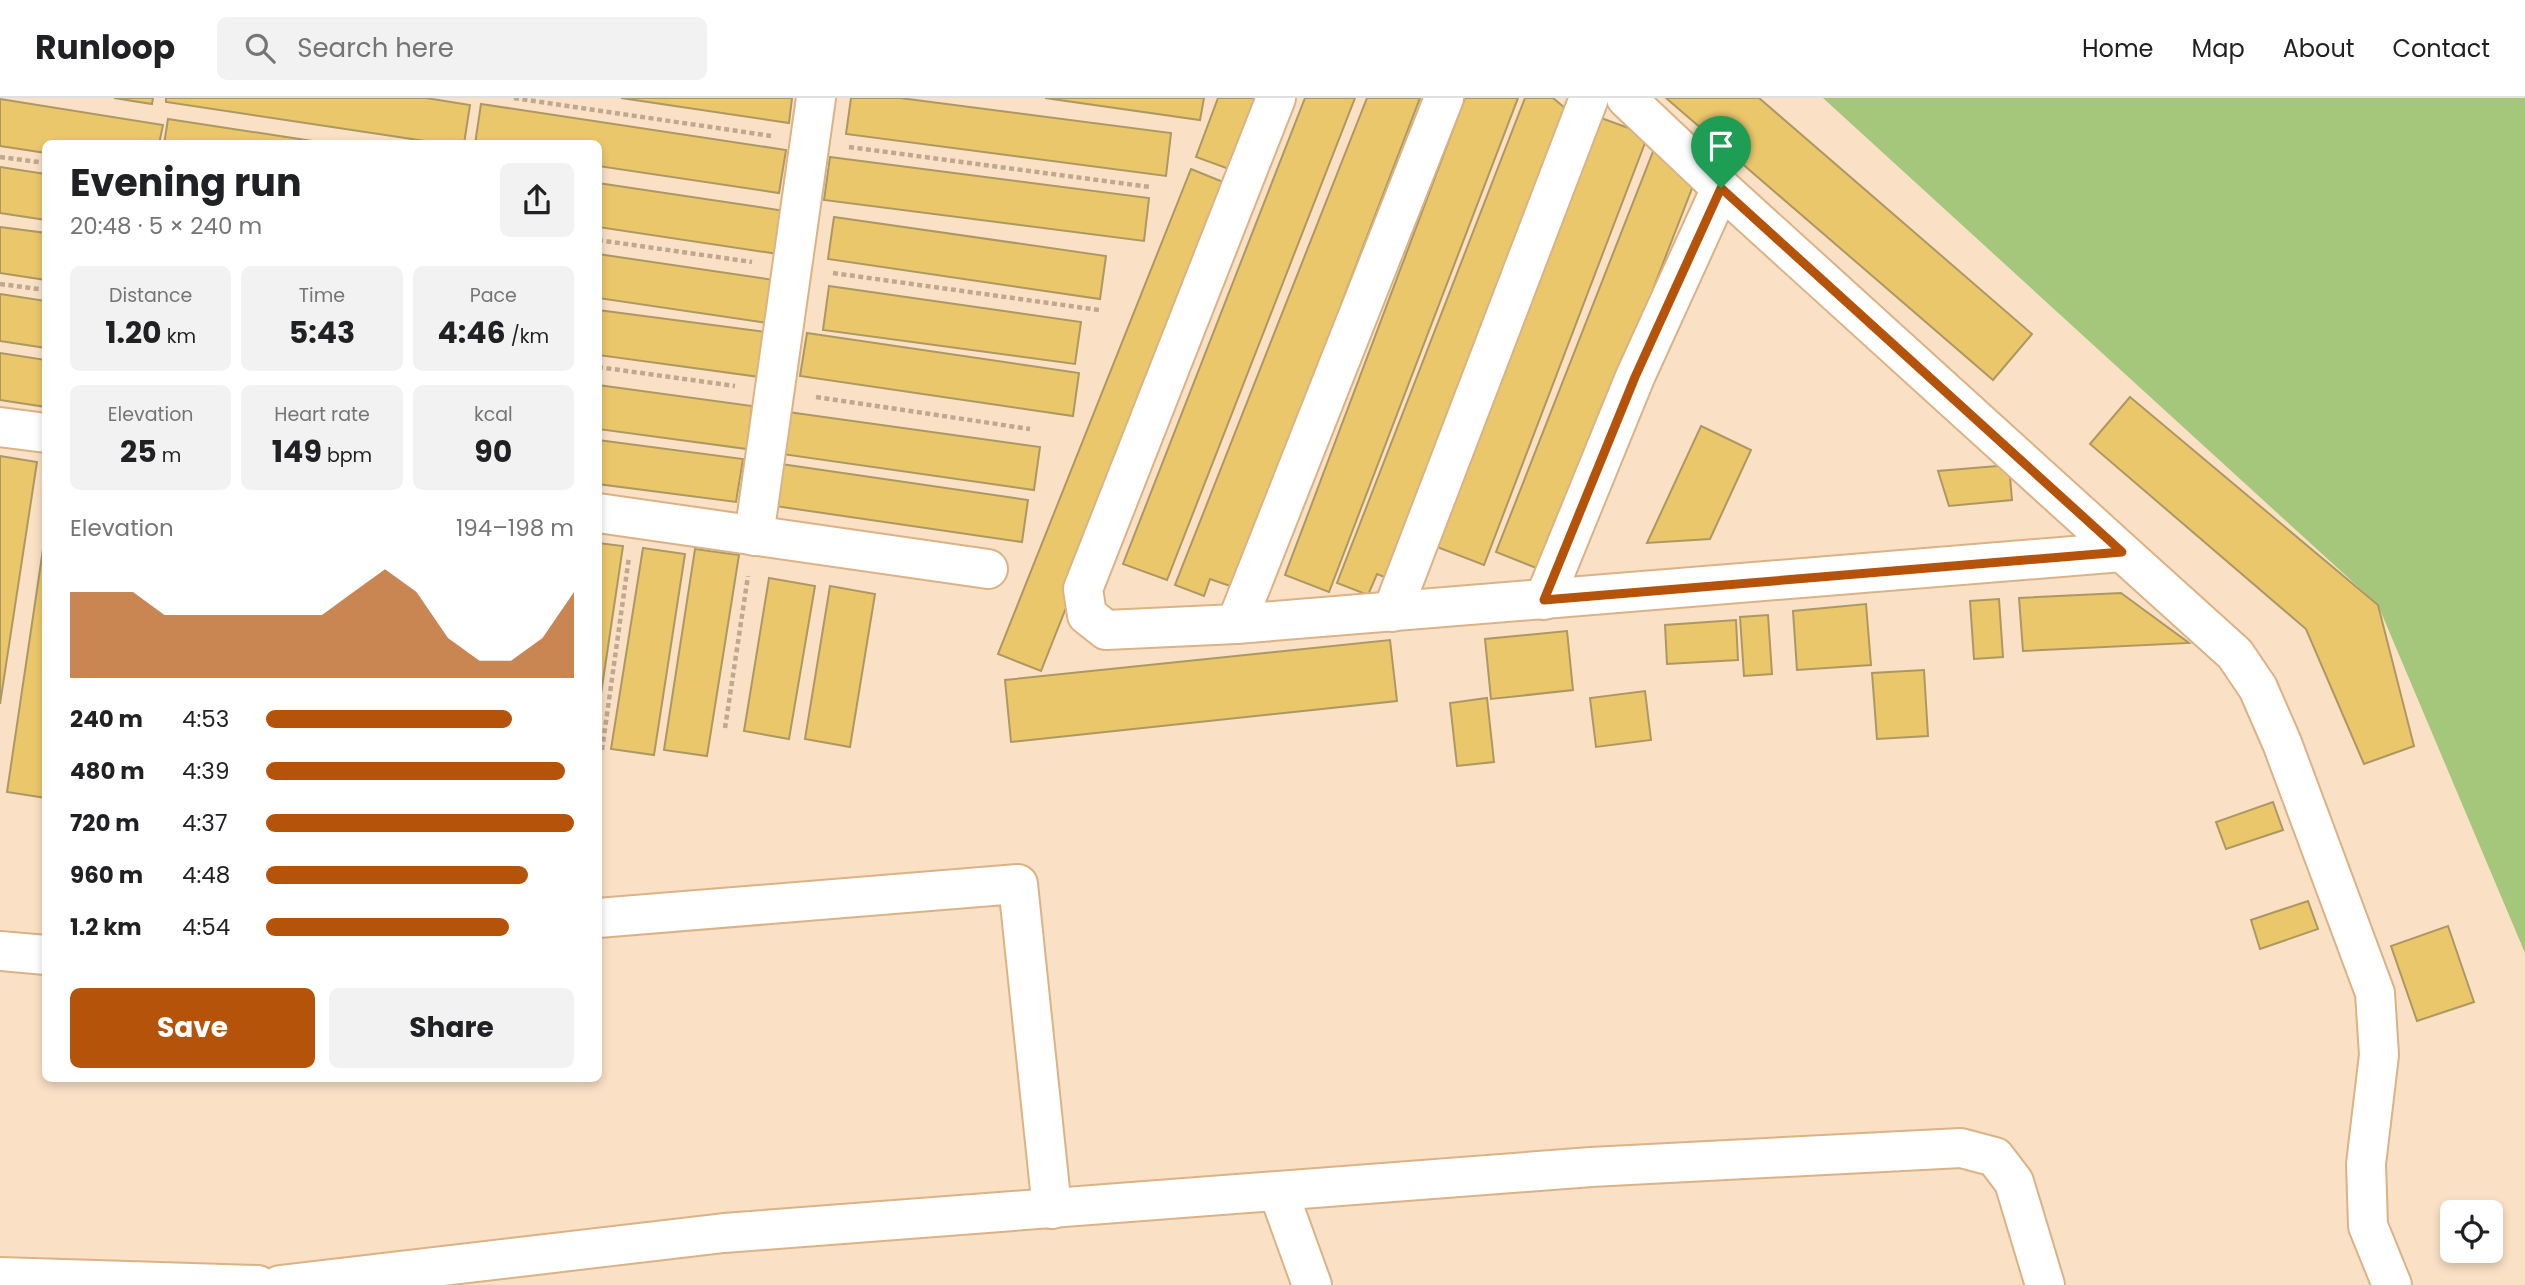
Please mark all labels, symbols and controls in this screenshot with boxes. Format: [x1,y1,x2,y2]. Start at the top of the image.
search box [217,17,707,80]
text: Runloop [35,24,175,71]
icon: search [241,29,279,67]
text: Search here [297,30,454,66]
text: Home [2082,32,2154,65]
text: Map [2192,32,2245,65]
text: About [2283,32,2354,65]
text: Contact [2392,32,2490,65]
pin [1691,116,1751,188]
icon: arrive [1702,127,1740,165]
text: Evening run [70,156,302,209]
button: share [500,163,574,237]
text: 20:48 · 5 × 240 m [70,210,262,242]
text: Distance [109,282,192,309]
text: Time [299,282,345,309]
text: Pace [470,282,517,309]
text: 1.20 [105,311,162,354]
text: 5:43 [289,311,355,354]
text: 4:46 [437,311,506,354]
text: km [162,323,196,350]
text: /km [506,323,549,350]
text: Elevation [108,401,193,428]
text: Heart rate [274,401,370,428]
text: kcal [474,401,513,428]
text: 25 [120,430,157,473]
text: 149 [272,430,322,473]
text: 90 [474,430,512,473]
text: m [157,442,181,469]
text: bpm [322,442,372,469]
text: Elevation [70,512,174,544]
text: 194–198 m [456,512,574,544]
text: 240 m [70,703,143,735]
text: 4:53 [182,703,229,735]
text: 480 m [70,755,145,787]
text: 4:39 [182,755,229,787]
text: 720 m [70,807,140,839]
text: 4:37 [182,807,227,839]
text: 960 m [70,859,143,891]
text: 4:48 [182,859,230,891]
text: 1.2 km [70,911,142,943]
text: 4:54 [182,911,230,943]
button: Save [70,988,315,1068]
button: Share [329,988,574,1068]
map controls [2440,1200,2503,1263]
button: locate [2440,1200,2503,1263]

